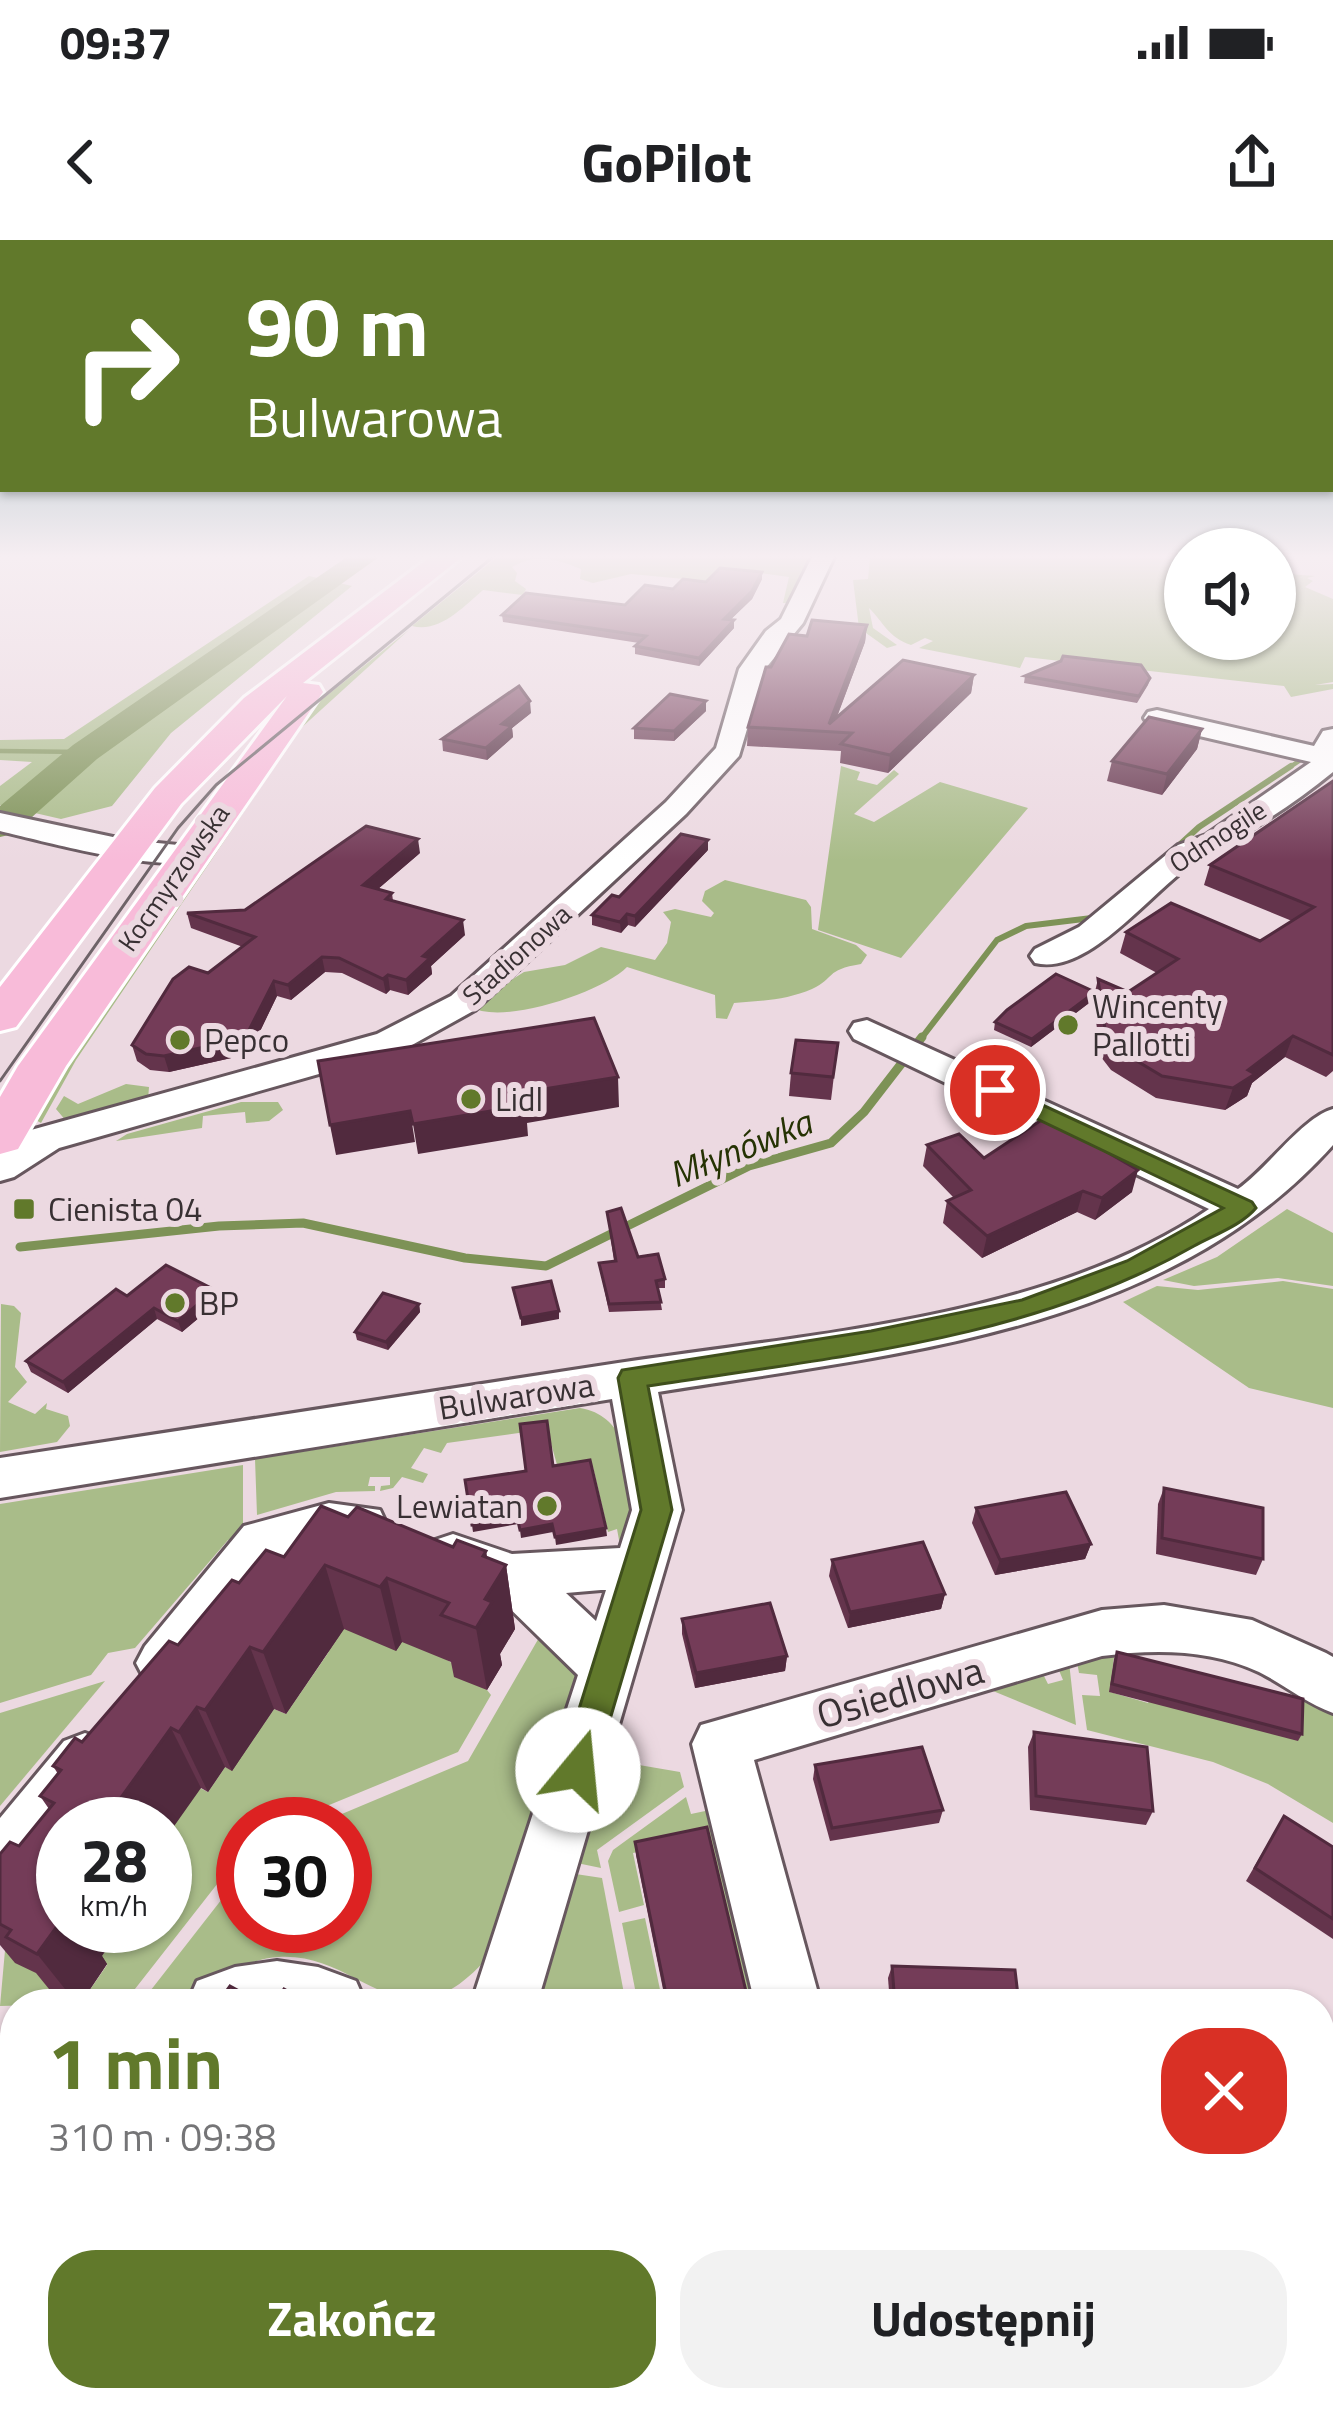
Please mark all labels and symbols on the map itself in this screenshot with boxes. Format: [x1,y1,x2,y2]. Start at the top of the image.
street label: Odmogile [1160,789,1274,883]
street label: Kocmyrzowska [107,795,239,959]
street label: Stadionowa [452,893,580,1014]
place label: Wincenty Pallotti [1092,981,1222,1069]
marker: Wincenty Pallotti [1055,1012,1081,1038]
place label: Pepco [204,1015,289,1065]
marker: Pepco [167,1027,193,1053]
pin [944,1039,1046,1141]
place label: Lidl [495,1074,543,1124]
marker: Lidl [458,1086,484,1112]
water label: Młynówka [660,1093,821,1201]
place label: Cienista 04 [48,1184,202,1234]
marker: Cienista 04 [11,1196,37,1222]
place label: BP [199,1278,239,1328]
marker: BP [162,1290,188,1316]
street label: Bulwarowa [435,1359,597,1433]
place label: Lewiatan [396,1481,523,1531]
marker: Lewiatan [534,1493,560,1519]
street label: Osiedlowa [809,1640,990,1743]
position arrow [515,1707,641,1833]
speed limit sign: 30 [216,1797,372,1953]

